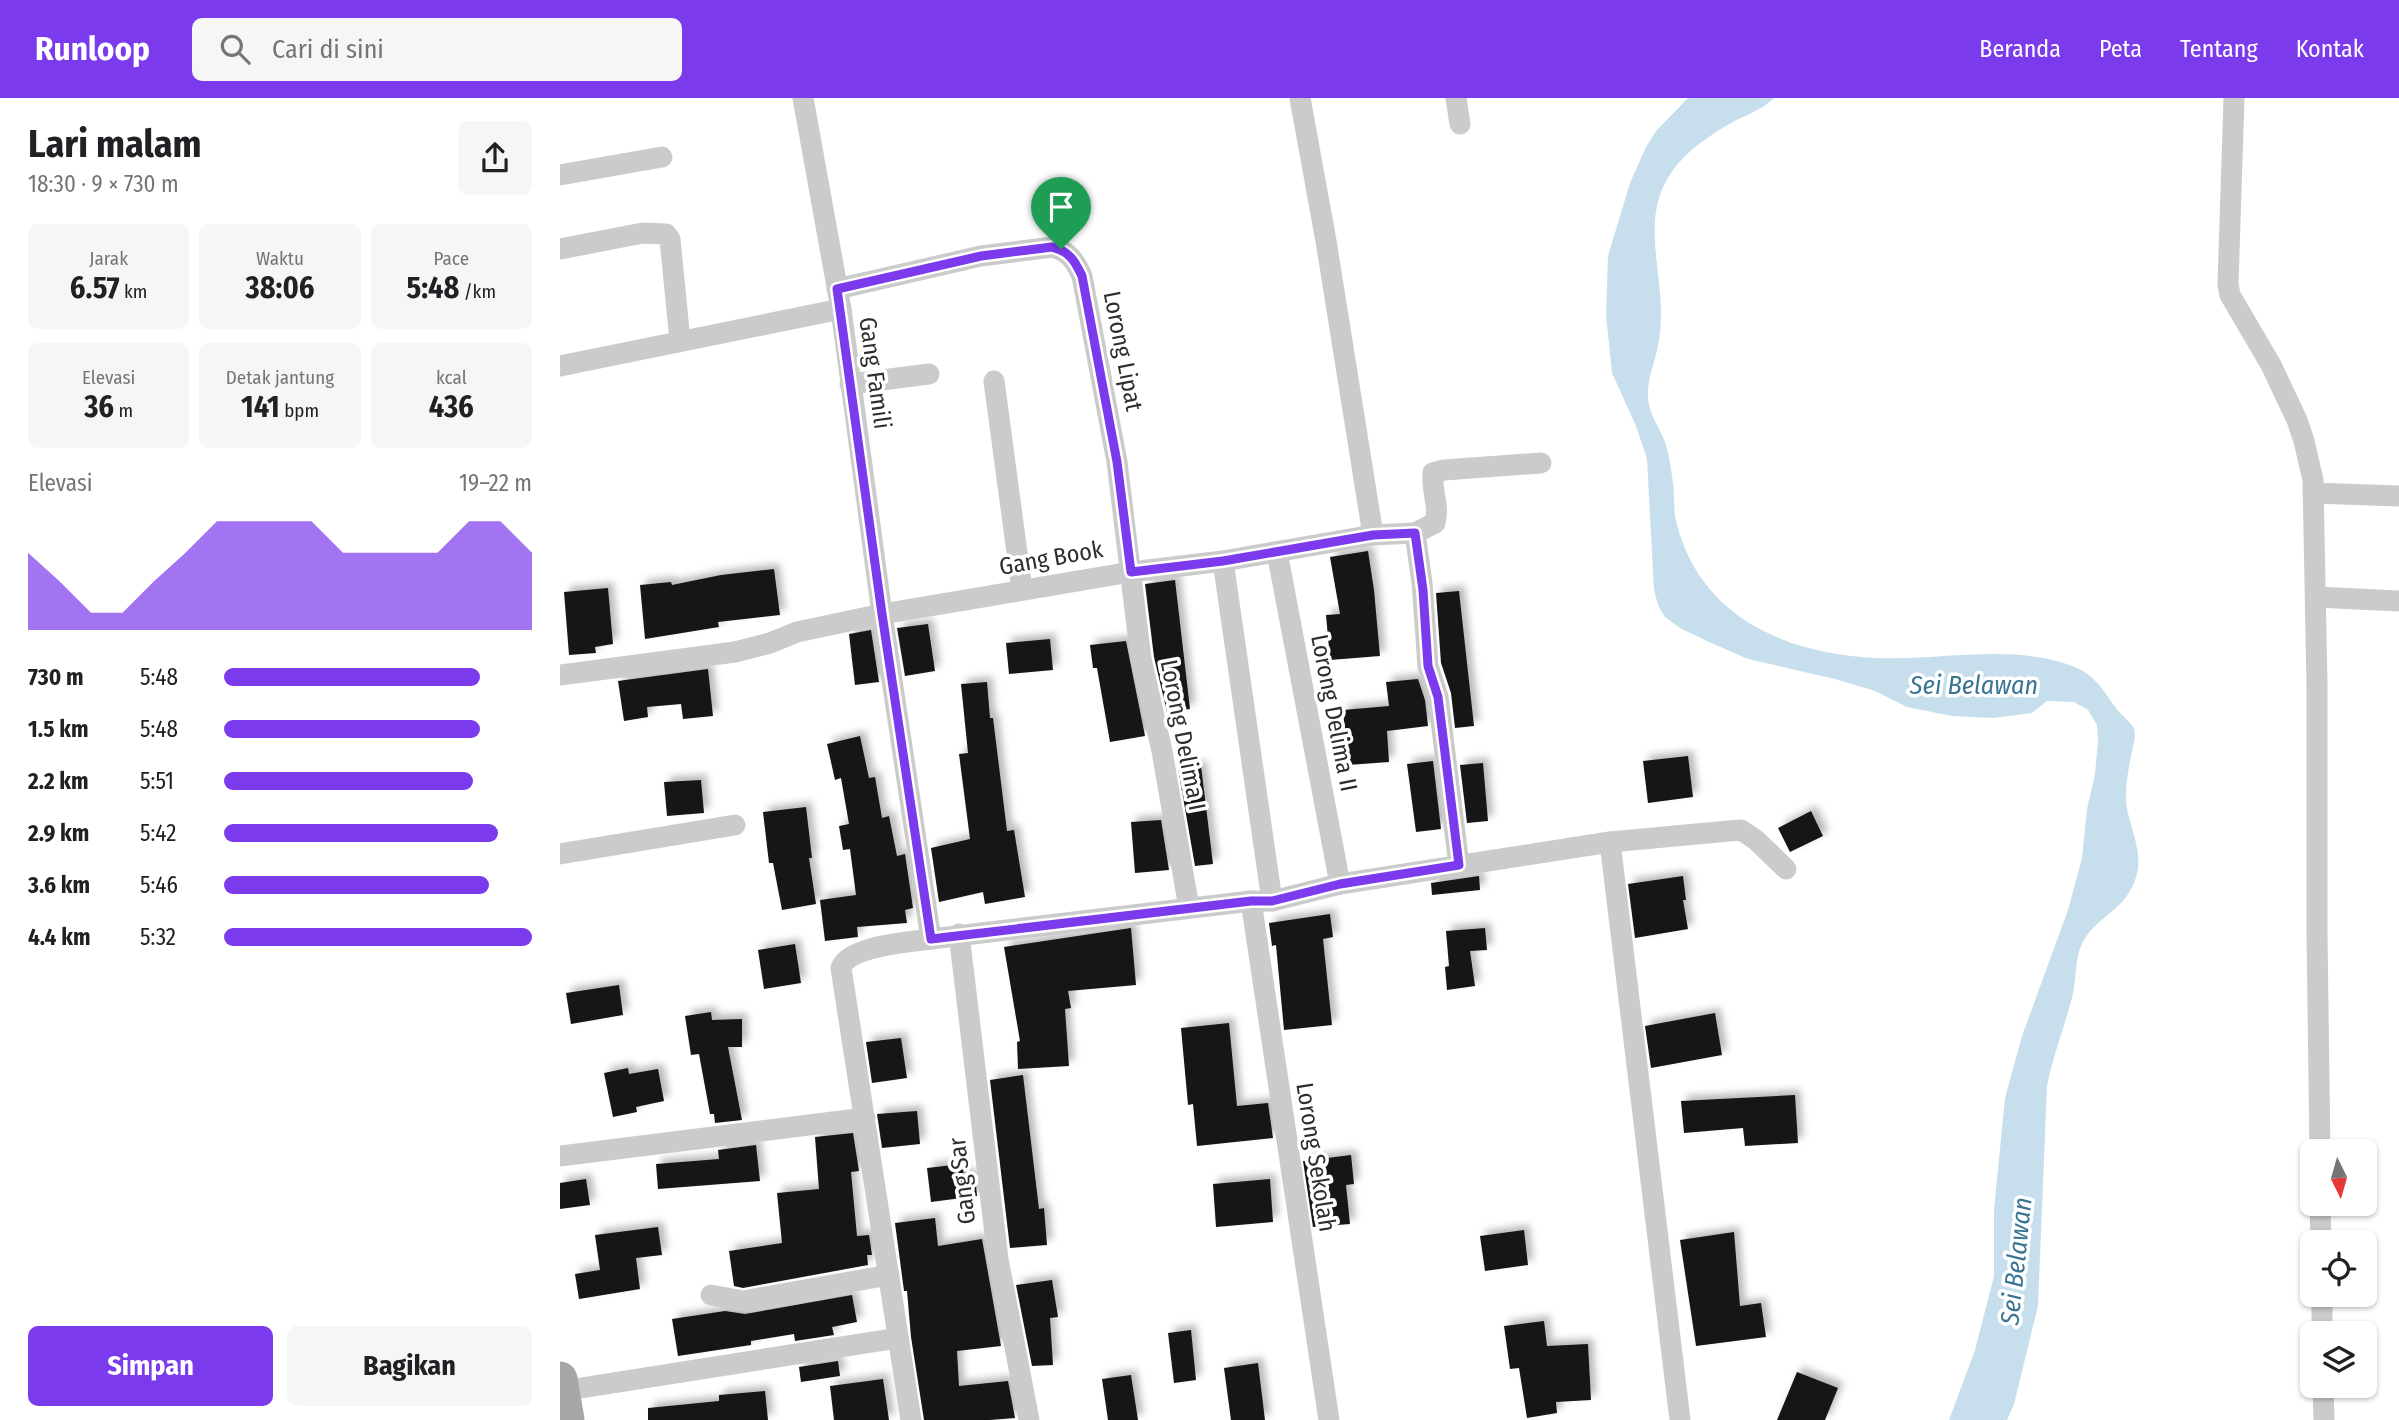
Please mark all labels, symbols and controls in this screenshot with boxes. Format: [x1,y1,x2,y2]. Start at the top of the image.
search box [192,18,682,81]
text: Runloop [35,29,150,69]
icon: search [216,30,254,68]
text: Cari di sini [272,34,384,65]
text: Beranda [1979,35,2061,63]
text: Peta [2099,35,2142,63]
text: Tentang [2180,35,2258,63]
text: Kontak [2296,35,2364,63]
text: Lari malam [28,121,202,167]
button: share [458,121,532,195]
text: 18:30 · 9 × 730 m [28,170,179,198]
pin [1031,177,1091,249]
icon: arrive [1042,188,1080,226]
text: Jarak [89,247,128,270]
text: Waktu [256,247,304,270]
text: Pace [434,247,469,270]
text: 6.57 [70,270,120,306]
text: 38:06 [246,270,314,306]
text: 5:48 [407,270,459,306]
text: km [120,280,147,303]
text: /km [459,280,496,303]
street label: Lorong Lipat [1098,289,1148,413]
street label: Gang Famili [853,315,897,431]
text: Elevasi [82,366,135,389]
text: Detak jantung [226,366,334,389]
text: kcal [436,366,467,389]
text: 36 [84,389,114,425]
text: 141 [241,389,280,425]
text: 436 [429,389,474,425]
text: m [114,399,133,422]
text: bpm [280,399,319,422]
text: Elevasi [28,469,93,497]
text: 19–22 m [459,469,532,497]
street label: Gang Book [997,535,1106,581]
street label: Lorong Delima II [1305,632,1363,794]
street label: Lorong Delima I [1155,657,1211,813]
text: 730 m [28,663,84,691]
text: 5:48 [140,663,178,691]
water label: Sei Belawan [1909,670,2038,701]
text: 1.5 km [28,715,89,743]
text: 5:48 [140,715,178,743]
text: 2.2 km [28,767,89,795]
text: 5:51 [140,767,174,795]
text: 2.9 km [28,819,89,847]
text: 5:42 [140,819,176,847]
text: 3.6 km [28,871,90,899]
text: 5:46 [140,871,178,899]
text: 4.4 km [28,923,90,951]
text: 5:32 [140,923,176,951]
street label: Lorong Sekolah [1290,1080,1342,1234]
street label: Gang Sar [943,1135,981,1226]
north arrow [2300,1139,2376,1216]
map controls [2300,1139,2377,1398]
water label: Sei Belawan [1994,1196,2039,1327]
button: locate [2300,1230,2377,1307]
button: layers [2300,1321,2377,1398]
button: Simpan [28,1326,273,1406]
button: Bagikan [287,1326,532,1406]

